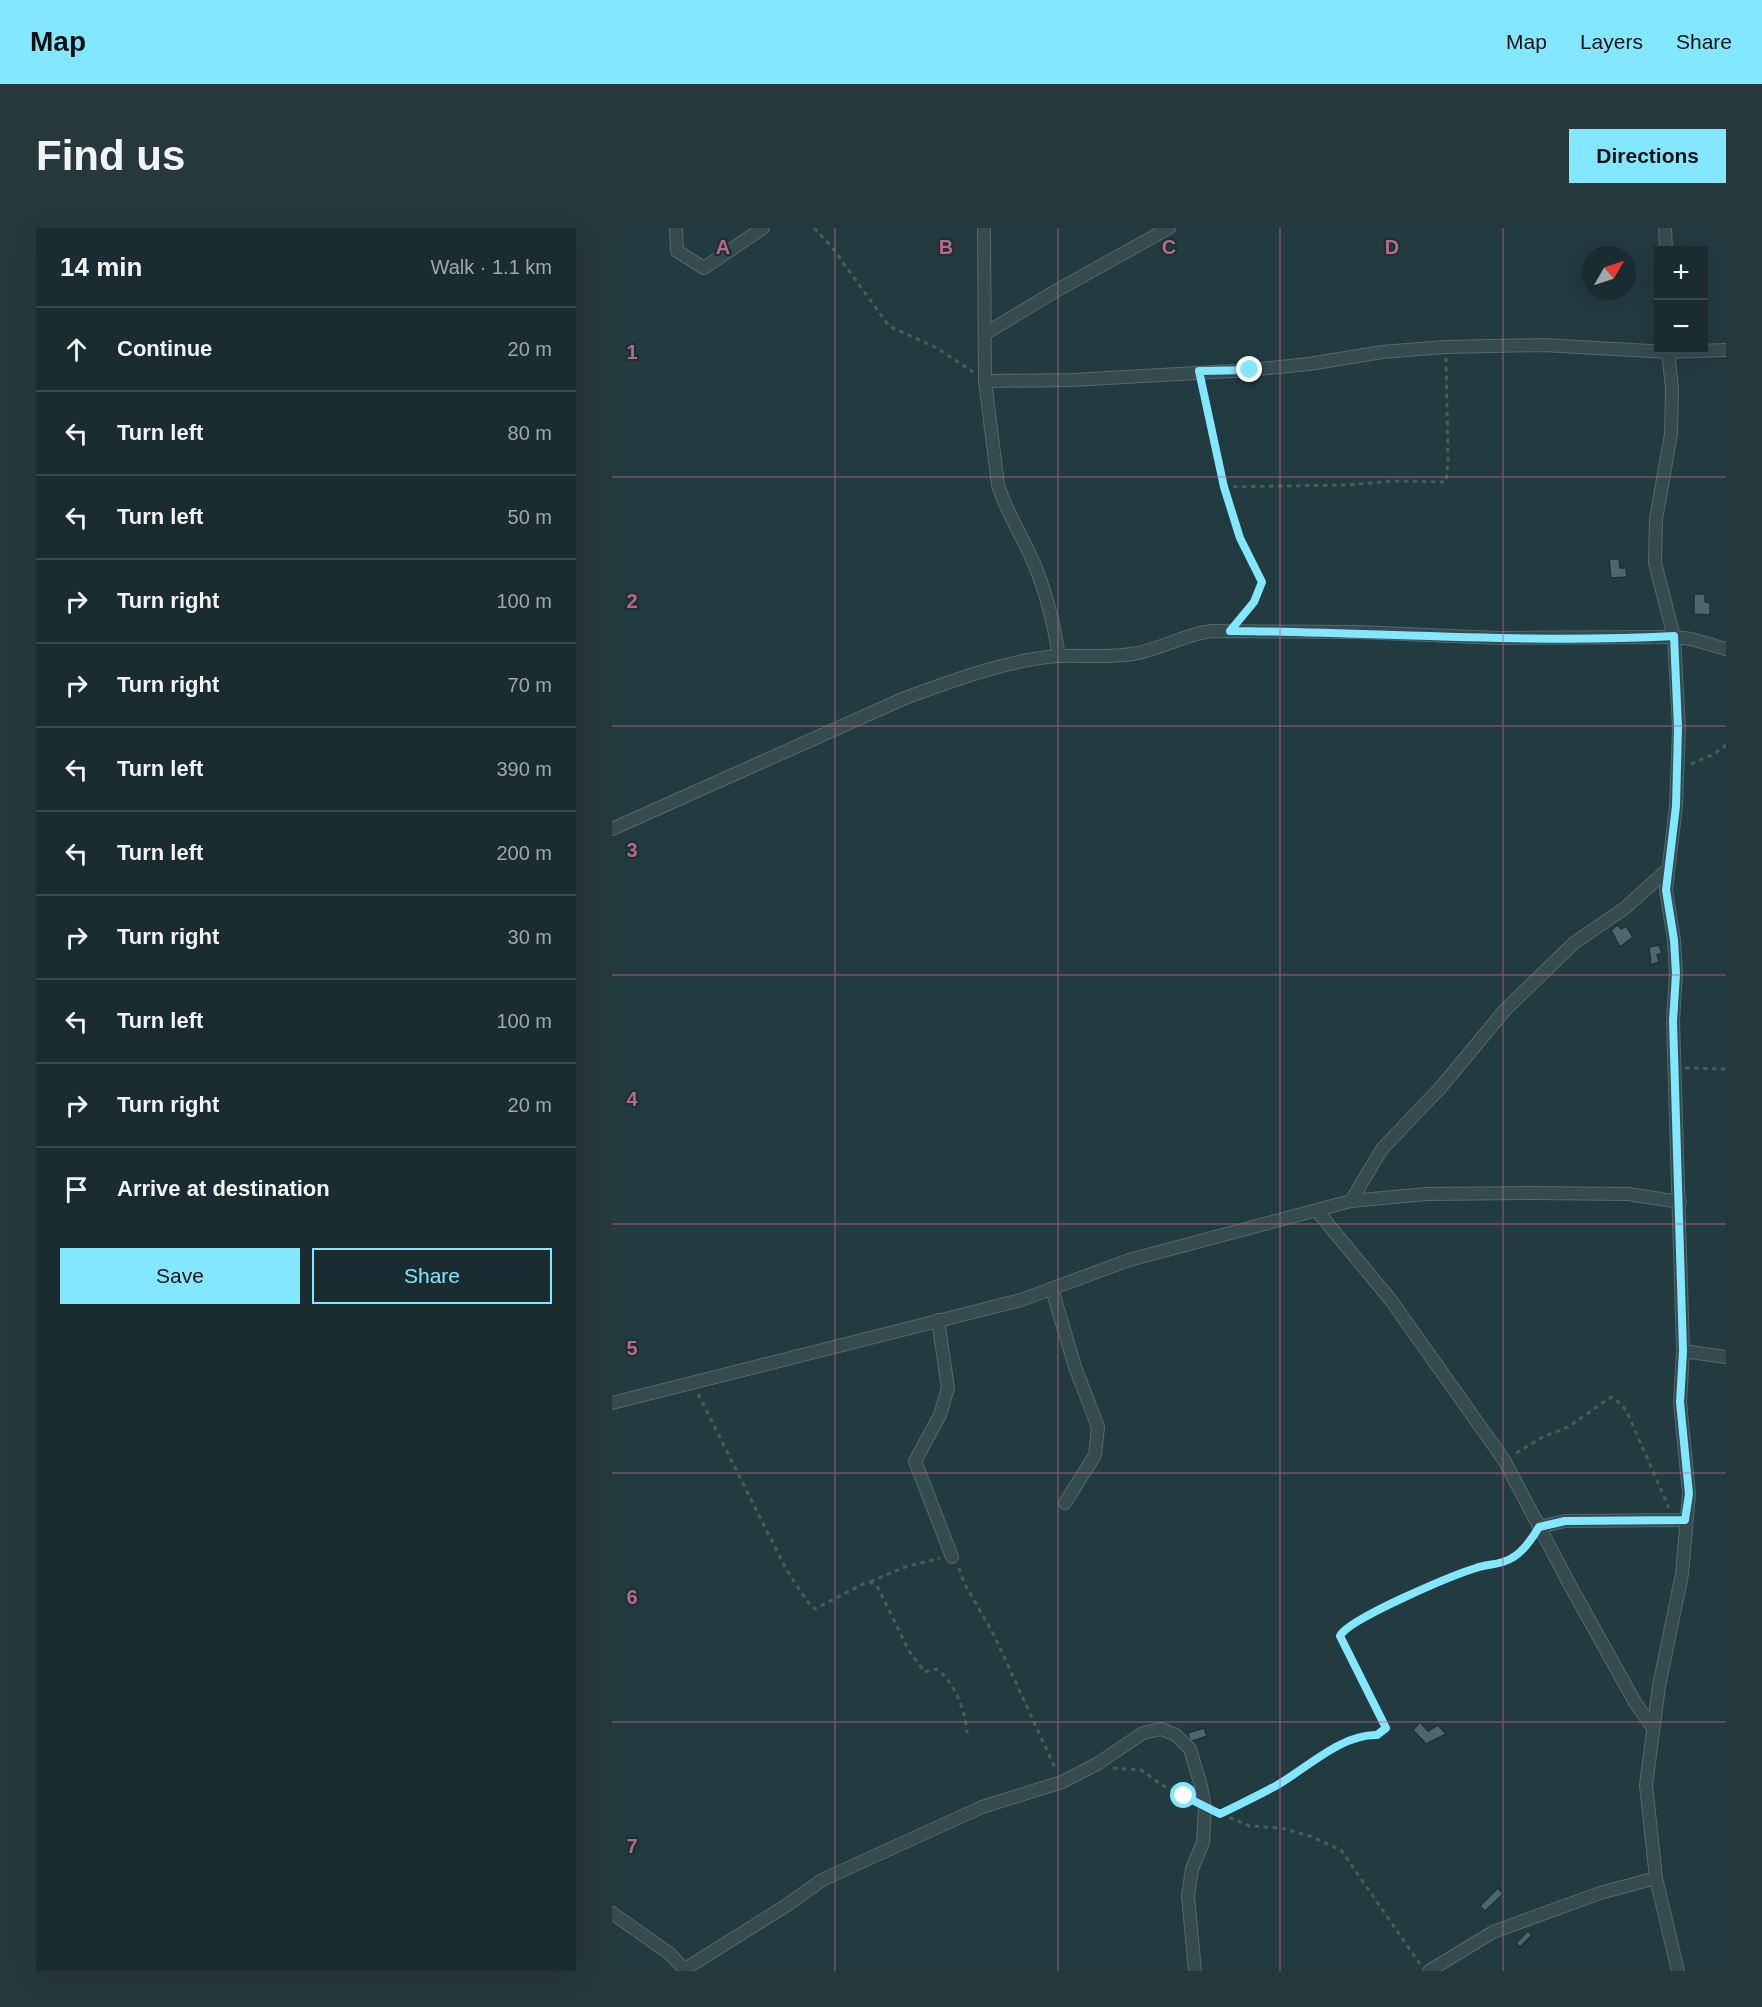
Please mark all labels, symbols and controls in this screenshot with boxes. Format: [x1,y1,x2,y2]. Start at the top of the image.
text: Map [30,26,86,57]
text: Map [1506,30,1547,53]
text: Layers [1580,30,1643,53]
text: Share [1676,30,1732,53]
button: Directions [1569,129,1726,183]
text: Find us [36,132,185,179]
text: A [716,236,730,258]
text: B [939,236,953,258]
text: C [1162,236,1176,258]
text: D [1385,236,1399,258]
north arrow [1582,246,1636,300]
map controls [1654,246,1708,354]
button: + [1654,246,1708,300]
text: 14 min [60,252,142,282]
text: Walk · 1.1 km [431,256,552,278]
button: − [1654,300,1708,354]
icon: ahead [60,333,93,366]
text: Continue [117,336,212,361]
text: 20 m [508,338,552,360]
text: 1 [626,341,638,363]
route end [1236,356,1262,382]
icon: left [60,417,93,450]
text: Turn left [117,420,203,445]
text: 80 m [508,422,552,444]
icon: left [60,501,93,534]
text: Turn left [117,504,203,529]
text: 50 m [508,506,552,528]
icon: right [60,585,93,618]
text: Turn right [117,588,219,613]
text: 100 m [496,590,552,612]
text: 2 [626,590,638,612]
icon: right [60,669,93,702]
text: Turn right [117,672,219,697]
text: 70 m [508,674,552,696]
icon: left [60,753,93,786]
text: Turn left [117,756,203,781]
text: 390 m [496,758,552,780]
icon: left [60,837,93,870]
text: 3 [626,839,638,861]
text: Turn left [117,840,203,865]
text: 200 m [496,842,552,864]
icon: right [60,921,93,954]
text: Turn right [117,924,219,949]
text: 30 m [508,926,552,948]
icon: left [60,1005,93,1038]
text: Turn left [117,1008,203,1033]
text: 100 m [496,1010,552,1032]
text: 4 [626,1088,638,1110]
icon: right [60,1089,93,1122]
text: Turn right [117,1092,219,1117]
text: 20 m [508,1094,552,1116]
icon: arrive [60,1173,93,1206]
text: Arrive at destination [117,1176,330,1201]
button: Save [60,1248,300,1304]
button: Share [312,1248,552,1304]
text: 5 [626,1337,638,1359]
text: 6 [626,1586,638,1608]
route start [1170,1782,1196,1808]
text: 7 [626,1835,638,1857]

